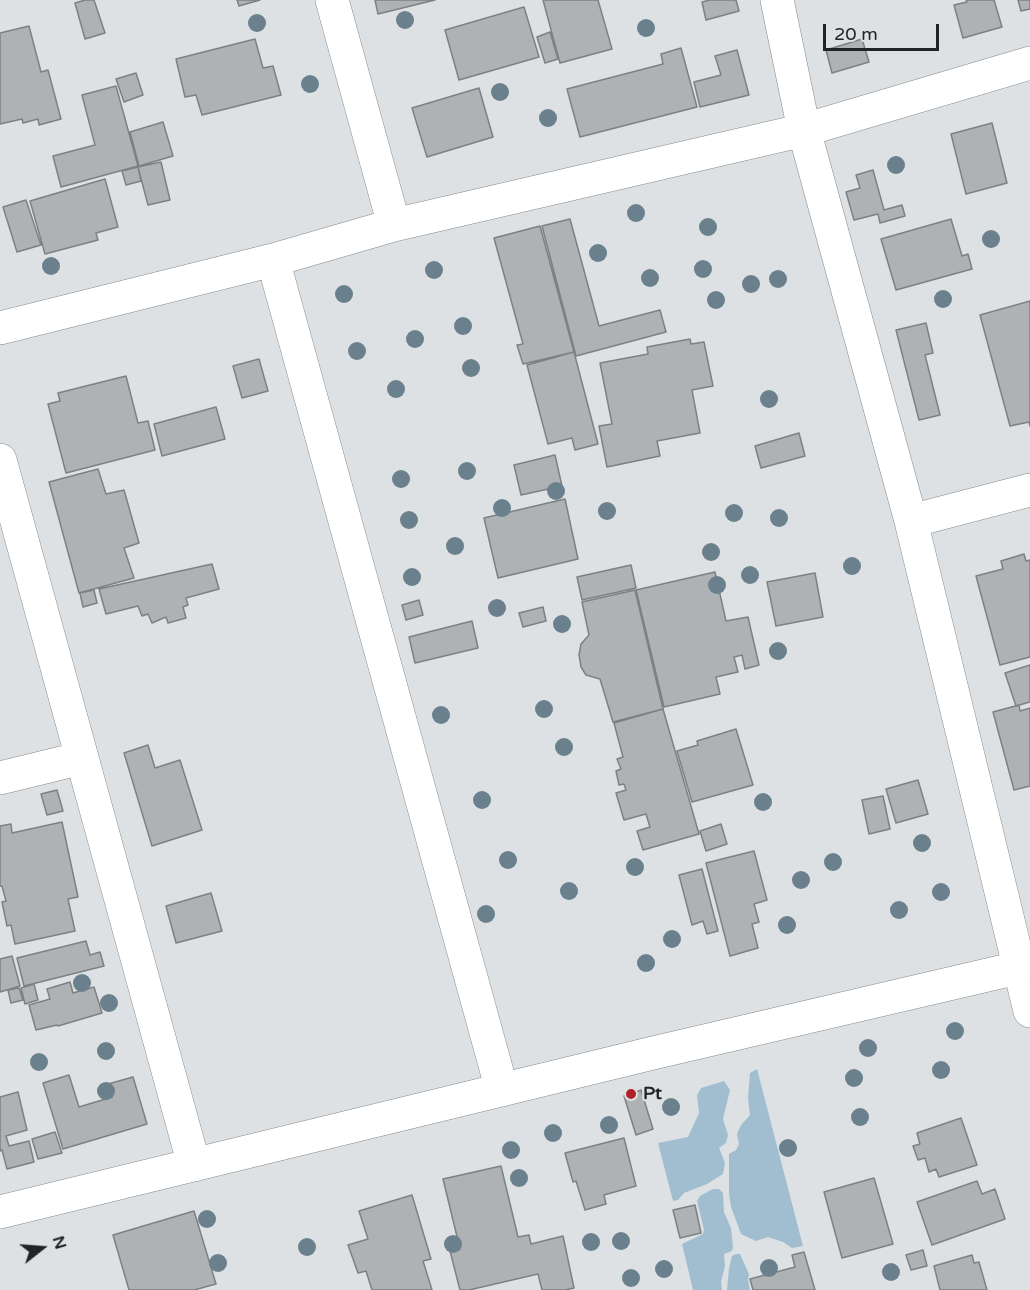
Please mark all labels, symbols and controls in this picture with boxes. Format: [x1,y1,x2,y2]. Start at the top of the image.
scale bar [826,12,942,50]
text: 20 m [834,23,878,45]
place label: Pt [643,1083,662,1105]
marker: Pt [624,1087,638,1101]
north arrow [12,1218,72,1278]
text: N [48,1234,71,1252]

